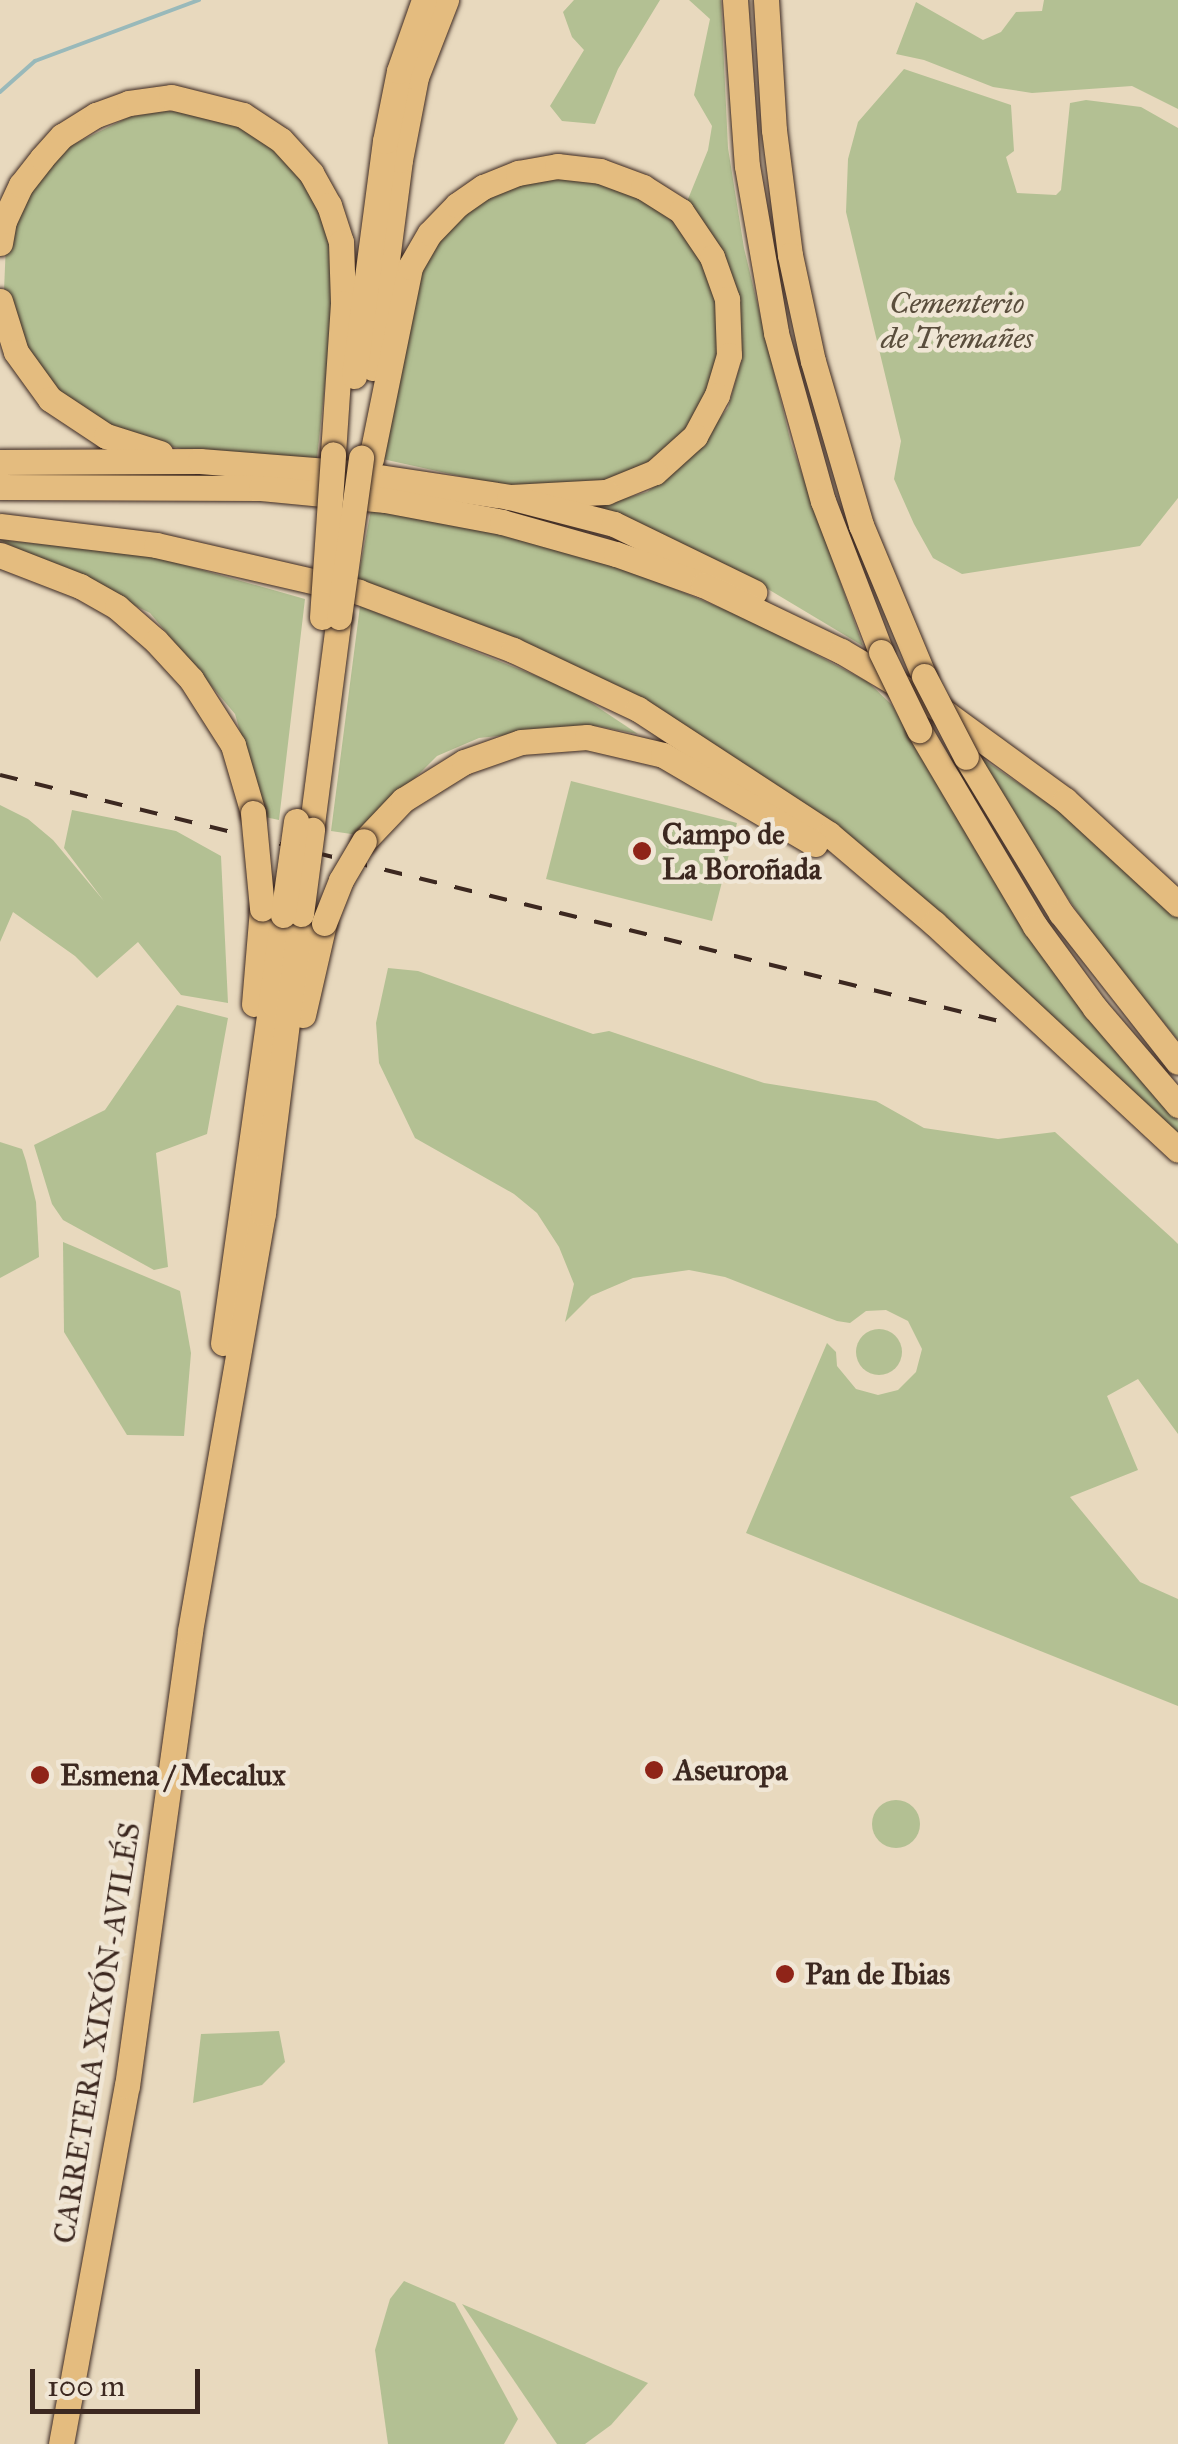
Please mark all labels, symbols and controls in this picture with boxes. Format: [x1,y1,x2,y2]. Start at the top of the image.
park label: Cementerio de Tremañes [881,285,1033,356]
place label: Campo de La Boroñada [662,816,821,886]
marker: Campo de La Boroñada [631,840,653,862]
place label: Aseuropa [674,1752,788,1788]
place label: Esmena / Mecalux [60,1757,286,1793]
marker: Aseuropa [643,1759,665,1781]
marker: Esmena / Mecalux [29,1764,51,1786]
street label: CARRETERA XIXÓN-AVILÉS [46,1820,148,2246]
place label: Pan de Ibias [805,1956,950,1992]
marker: Pan de Ibias [774,1963,796,1985]
scale bar [35,2349,205,2411]
text: 100 m [47,2368,125,2404]

